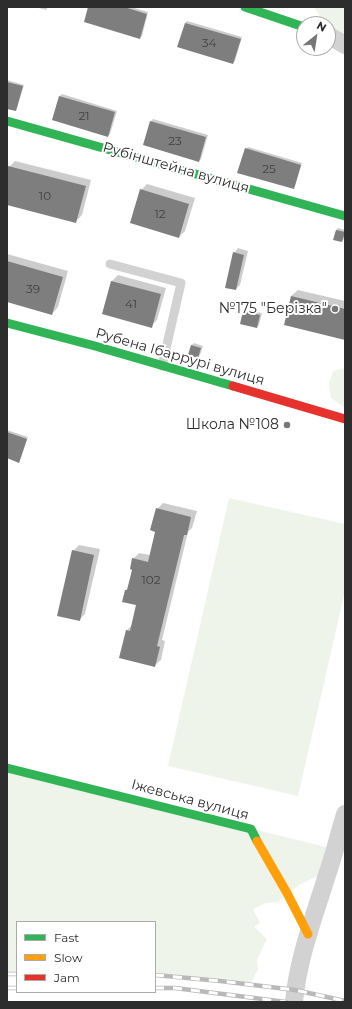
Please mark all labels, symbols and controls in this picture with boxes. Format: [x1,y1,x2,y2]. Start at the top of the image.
north arrow [296,16,336,56]
text: N [314,18,329,35]
house number: 34 [202,36,216,50]
house number: 21 [78,109,90,123]
house number: 23 [168,134,182,148]
street label: Рубінштейна вулиця [101,139,251,197]
house number: 25 [262,162,276,176]
house number: 10 [39,189,51,203]
house number: 12 [154,207,166,221]
house number: 39 [26,282,40,296]
house number: 41 [125,297,137,311]
place label: №175 "Берізка" [219,301,327,317]
marker: №175 "Берізка" [330,304,340,314]
street label: Рубена Ібаррурі вулиця [94,325,266,389]
place label: Школа №108 [186,417,279,433]
marker: Школа №108 [282,420,292,430]
house number: 102 [141,573,161,587]
street label: Іжевська вулиця [129,776,251,824]
legend [16,921,156,993]
text: Fast [54,930,79,945]
text: Slow [54,950,83,965]
text: Jam [54,970,80,985]

